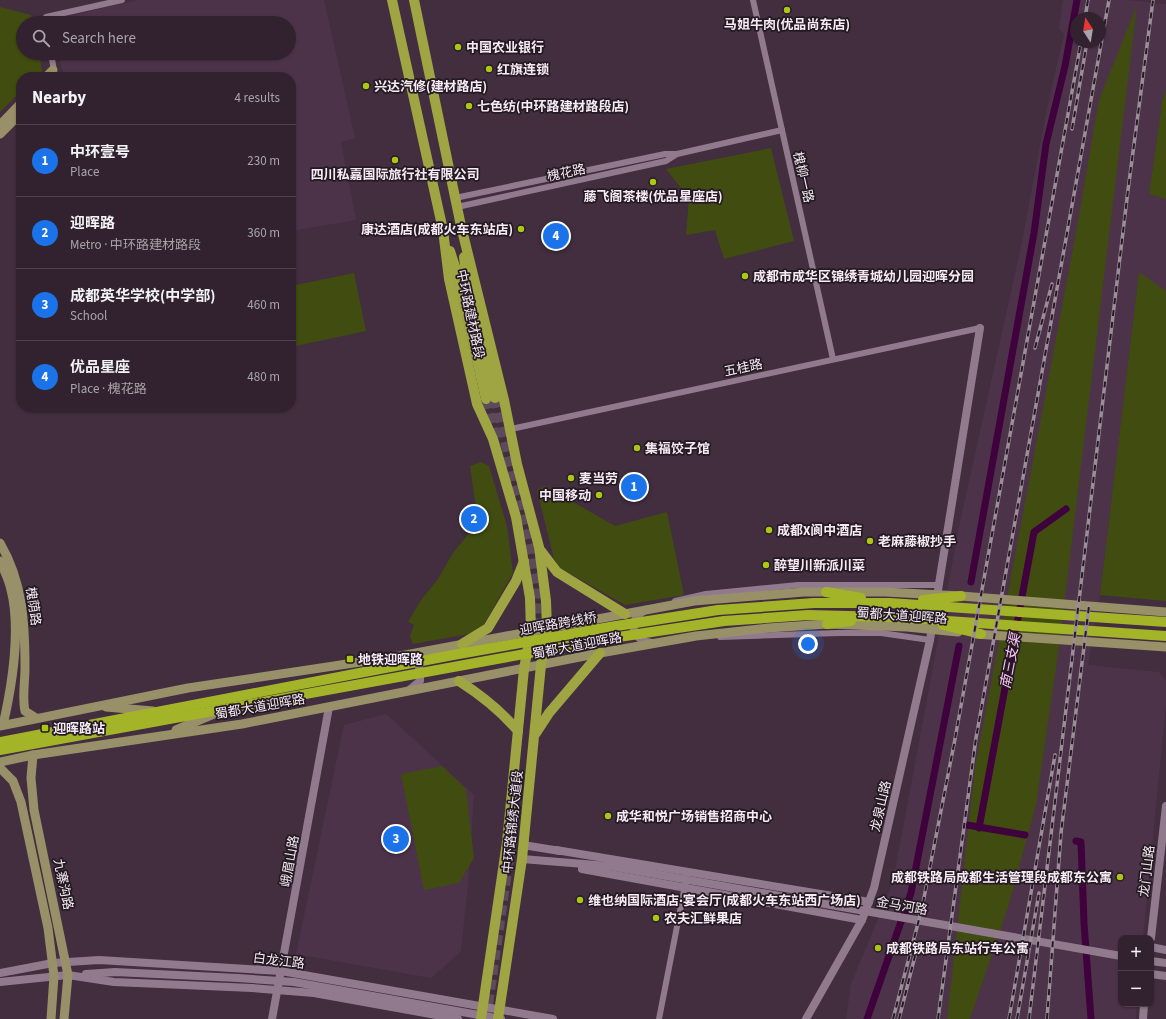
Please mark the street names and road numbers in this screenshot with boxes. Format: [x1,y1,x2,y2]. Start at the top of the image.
street label: 槐柳一路 [788,150,818,205]
street label: 槐花路 [545,160,587,186]
street label: 中环路建材路段 [452,268,488,361]
street label: 五桂路 [722,355,764,381]
street label: 槐荫路 [21,586,45,627]
street label: 蜀都大道迎晖路 [856,604,948,628]
street label: 迎晖路跨线桥 [518,608,598,640]
street label: 蜀都大道迎晖路 [531,628,624,663]
street label: 蜀都大道迎晖路 [214,690,307,724]
street label: 中环路锦绣大道段 [499,769,527,875]
street label: 龙泉山路 [866,779,896,834]
street label: 峨眉山路 [277,834,303,888]
street label: 龙门山路 [1135,844,1159,898]
street label: 九寨沟路 [49,857,77,912]
street label: 金马河路 [875,893,929,919]
street label: 白龙江路 [252,949,306,973]

